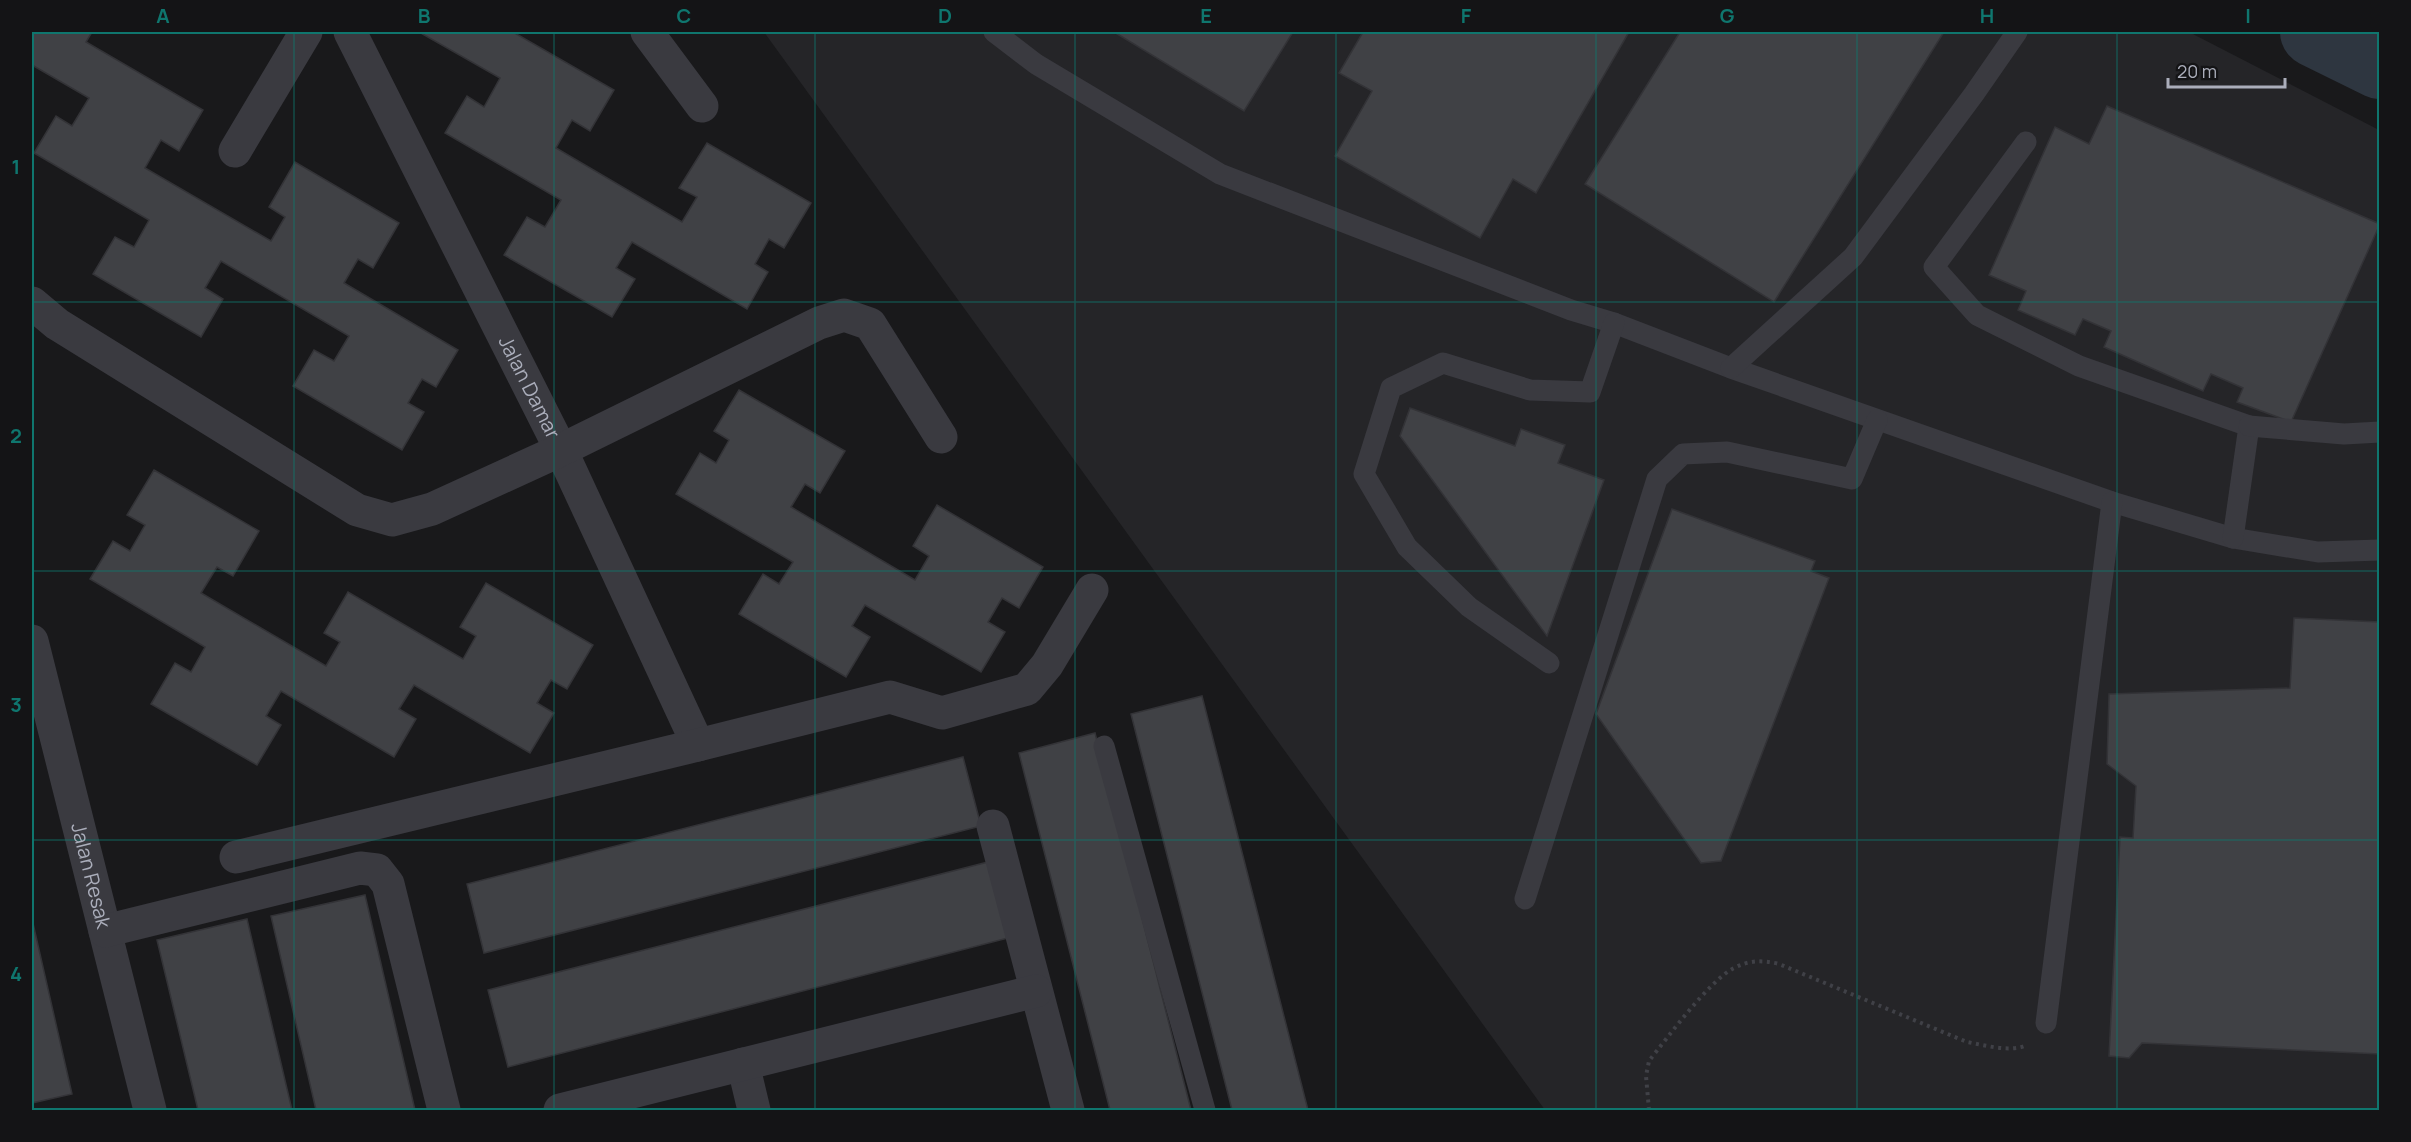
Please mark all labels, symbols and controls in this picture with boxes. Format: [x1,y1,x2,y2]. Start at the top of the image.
text: A [156,2,170,29]
text: B [418,2,431,29]
text: C [677,2,691,29]
text: D [938,2,952,29]
text: E [1200,2,1212,29]
text: F [1461,2,1472,29]
text: G [1720,2,1735,29]
text: H [1980,2,1994,29]
text: I [2245,2,2251,29]
scale bar [2168,51,2285,89]
text: 20 m [2177,59,2217,83]
text: 1 [12,153,20,180]
street label: Jalan Damar [493,331,567,443]
text: 2 [10,422,22,449]
text: 3 [10,691,22,718]
street label: Jalan Resak [65,820,118,932]
text: 4 [10,960,22,987]

